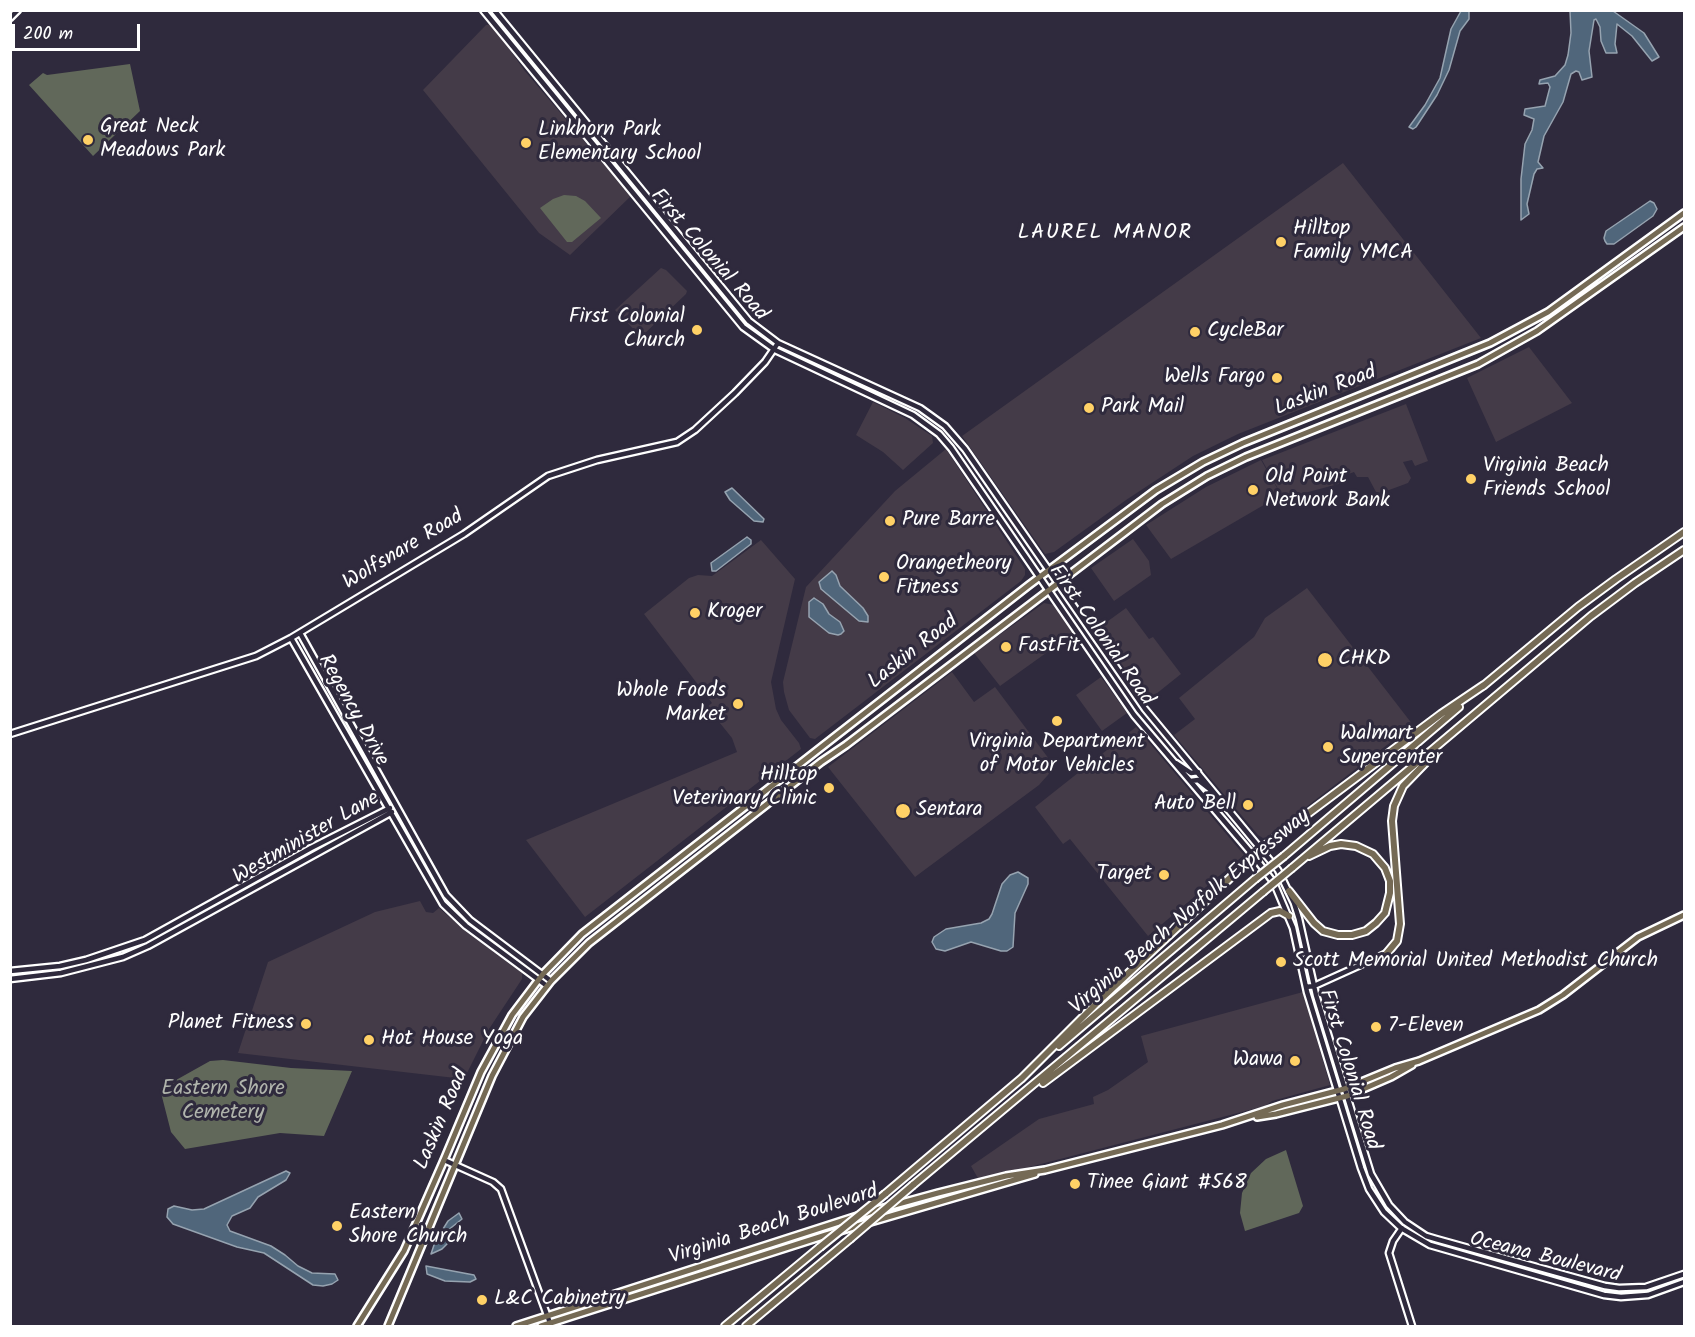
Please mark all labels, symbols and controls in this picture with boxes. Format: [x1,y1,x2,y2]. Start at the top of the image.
scale bar [15,12,142,50]
text: 200 m [23,20,73,49]
place label: Great Neck Meadows Park [100,115,225,165]
place label: Linkhorn Park Elementary School [538,118,701,168]
marker: Great Neck Meadows Park [81,133,95,147]
marker: Linkhorn Park Elementary School [519,136,533,150]
street label: First Colonial Road [644,185,772,327]
place label: Hilltop Family YMCA [1293,217,1413,267]
district label: LAUREL MANOR [1017,221,1193,247]
marker: Hilltop Family YMCA [1274,235,1288,249]
place label: First Colonial Church [569,305,685,355]
place label: CycleBar [1207,319,1284,345]
marker: First Colonial Church [690,323,704,337]
marker: CycleBar [1188,325,1202,339]
street label: Laskin Road [1272,361,1380,423]
place label: Wells Fargo [1164,365,1265,391]
marker: Wells Fargo [1270,371,1284,385]
place label: Park Mail [1101,395,1184,421]
marker: Park Mail [1082,401,1096,415]
place label: Virginia Beach Friends School [1483,454,1610,504]
place label: Old Point Network Bank [1265,465,1390,515]
marker: Virginia Beach Friends School [1464,472,1478,486]
marker: Old Point Network Bank [1246,483,1260,497]
street label: Wolfsnare Road [339,505,469,597]
place label: Pure Barre [902,508,995,534]
marker: Pure Barre [883,514,897,528]
place label: Orangetheory Fitness [896,552,1011,602]
street label: First Colonial Road [1042,560,1158,712]
marker: Orangetheory Fitness [877,570,891,584]
place label: Kroger [707,600,762,626]
marker: Kroger [688,606,702,620]
street label: Laskin Road [864,610,964,696]
place label: FastFit [1018,634,1080,660]
marker: FastFit [999,640,1013,654]
place label: CHKD [1338,647,1391,673]
street label: Regency Drive [311,651,393,771]
marker: CHKD [1316,651,1334,669]
place label: Whole Foods Market [616,679,726,729]
marker: Whole Foods Market [731,697,745,711]
marker: Virginia Department of Motor Vehicles [1050,714,1064,728]
place label: Walmart Supercenter [1340,722,1442,772]
place label: Virginia Department of Motor Vehicles [969,730,1145,780]
marker: Walmart Supercenter [1321,740,1335,754]
place label: Hilltop Veterinary Clinic [672,763,817,813]
marker: Hilltop Veterinary Clinic [822,781,836,795]
street label: Westminister Lane [229,787,385,891]
place label: Auto Bell [1154,792,1236,818]
place label: Sentara [916,798,983,824]
marker: Auto Bell [1241,798,1255,812]
marker: Sentara [894,802,912,820]
street label: Virginia Beach-Norfolk Expressway [1066,805,1316,1021]
place label: Target [1096,862,1152,888]
marker: Target [1157,868,1171,882]
place label: Scott Memorial United Methodist Church [1293,949,1658,975]
marker: Scott Memorial United Methodist Church [1274,955,1288,969]
street label: First Colonial Road [1312,987,1384,1153]
place label: Planet Fitness [168,1011,294,1037]
place label: 7-Eleven [1388,1014,1464,1040]
marker: Planet Fitness [299,1017,313,1031]
marker: 7-Eleven [1369,1020,1383,1034]
place label: Hot House Yoga [381,1027,523,1053]
marker: Hot House Yoga [362,1033,376,1047]
place label: Wawa [1233,1048,1283,1074]
marker: Wawa [1288,1054,1302,1068]
street label: Laskin Road [411,1066,475,1174]
park label: Eastern Shore Cemetery [161,1077,285,1127]
place label: Tinee Giant #568 [1087,1171,1247,1197]
marker: Tinee Giant #568 [1068,1177,1082,1191]
street label: Virginia Beach Boulevard [666,1180,882,1272]
place label: Eastern Shore Church [349,1201,467,1251]
marker: Eastern Shore Church [330,1219,344,1233]
street label: Oceana Boulevard [1467,1228,1623,1290]
place label: L&C Cabinetry [494,1287,625,1313]
marker: L&C Cabinetry [475,1293,489,1307]

